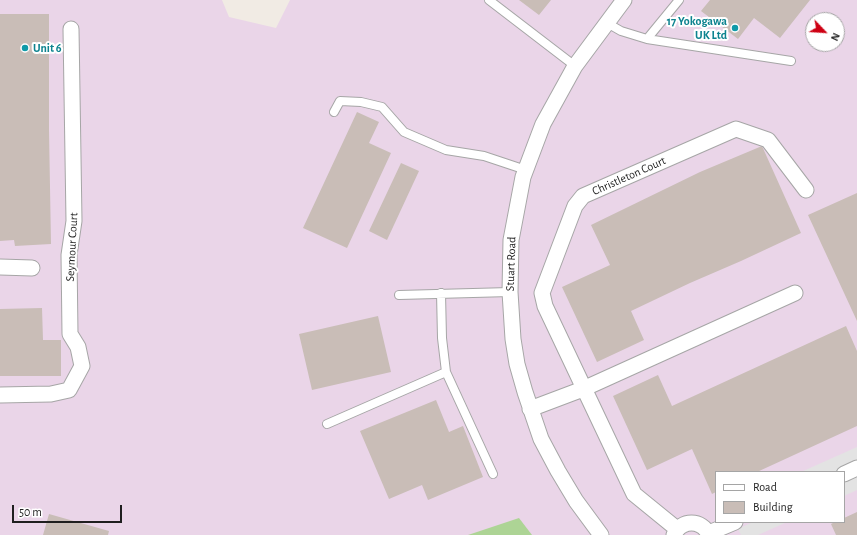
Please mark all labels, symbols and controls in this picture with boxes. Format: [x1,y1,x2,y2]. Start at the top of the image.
north arrow [805,12,845,52]
place label: 17 Yokogawa UK Ltd [667,14,727,42]
marker: 17 Yokogawa UK Ltd [730,23,740,33]
text: N [829,31,842,43]
place label: Unit 6 [33,41,62,55]
marker: Unit 6 [20,43,30,53]
street label: Christleton Court [590,153,668,199]
street label: Seymour Court [63,212,81,282]
street label: Stuart Road [503,236,519,292]
legend [715,471,845,523]
text: Road [753,481,777,493]
scale bar [14,497,124,523]
text: Building [753,501,793,513]
text: 50 m [19,506,42,518]

